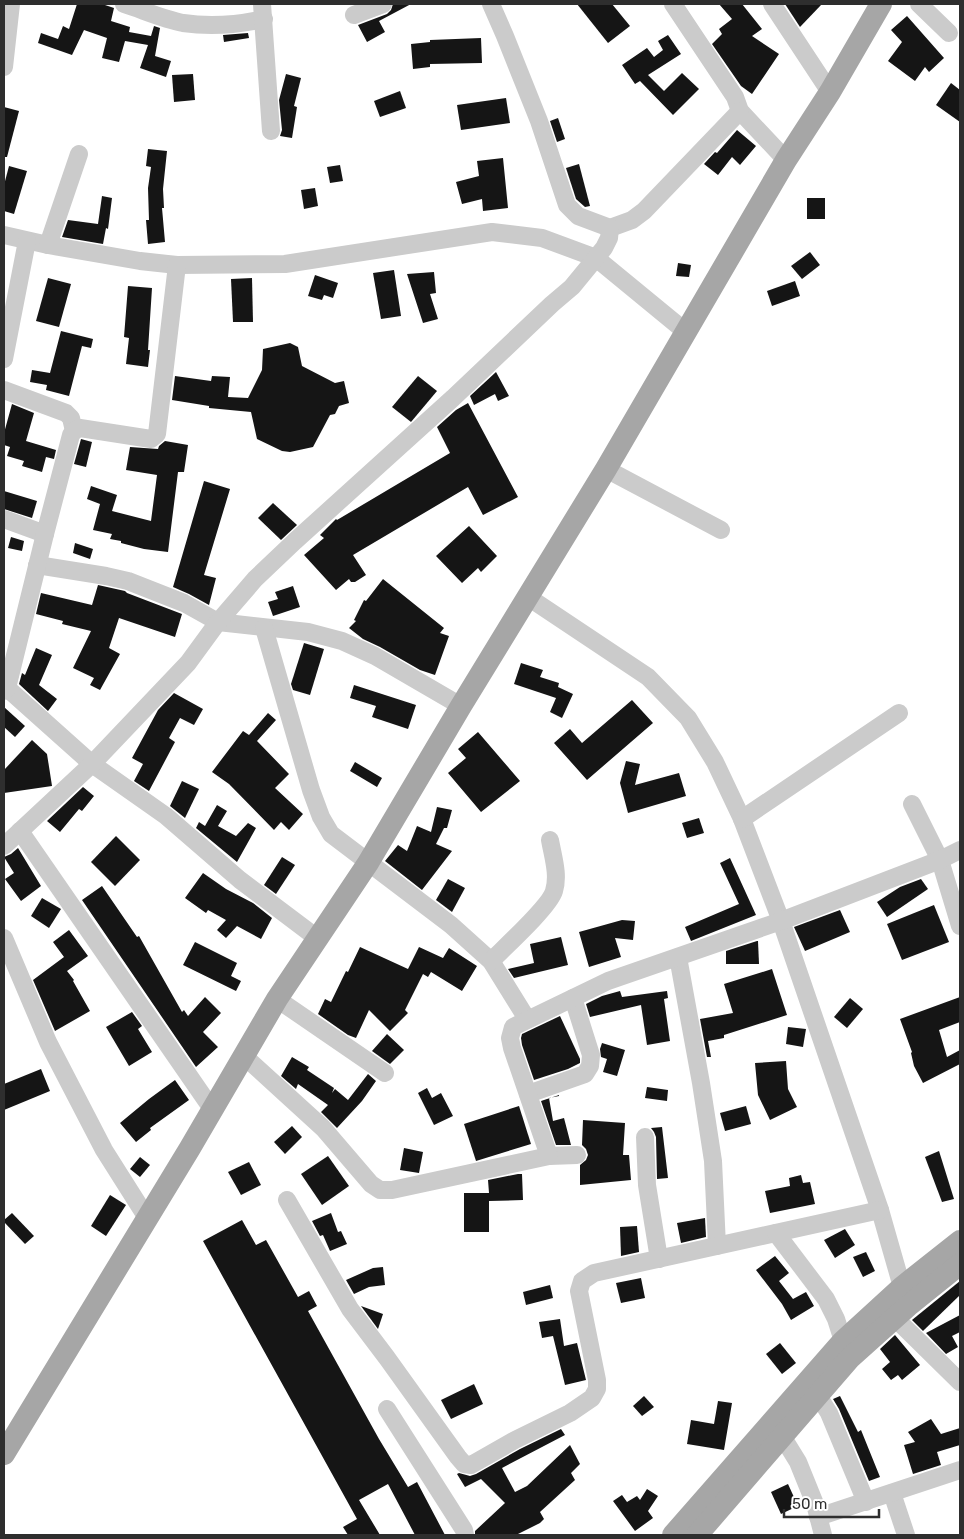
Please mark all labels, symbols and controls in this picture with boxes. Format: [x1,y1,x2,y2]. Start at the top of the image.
scale bar [784,1486,879,1518]
text: 50 m [792,1495,827,1513]

